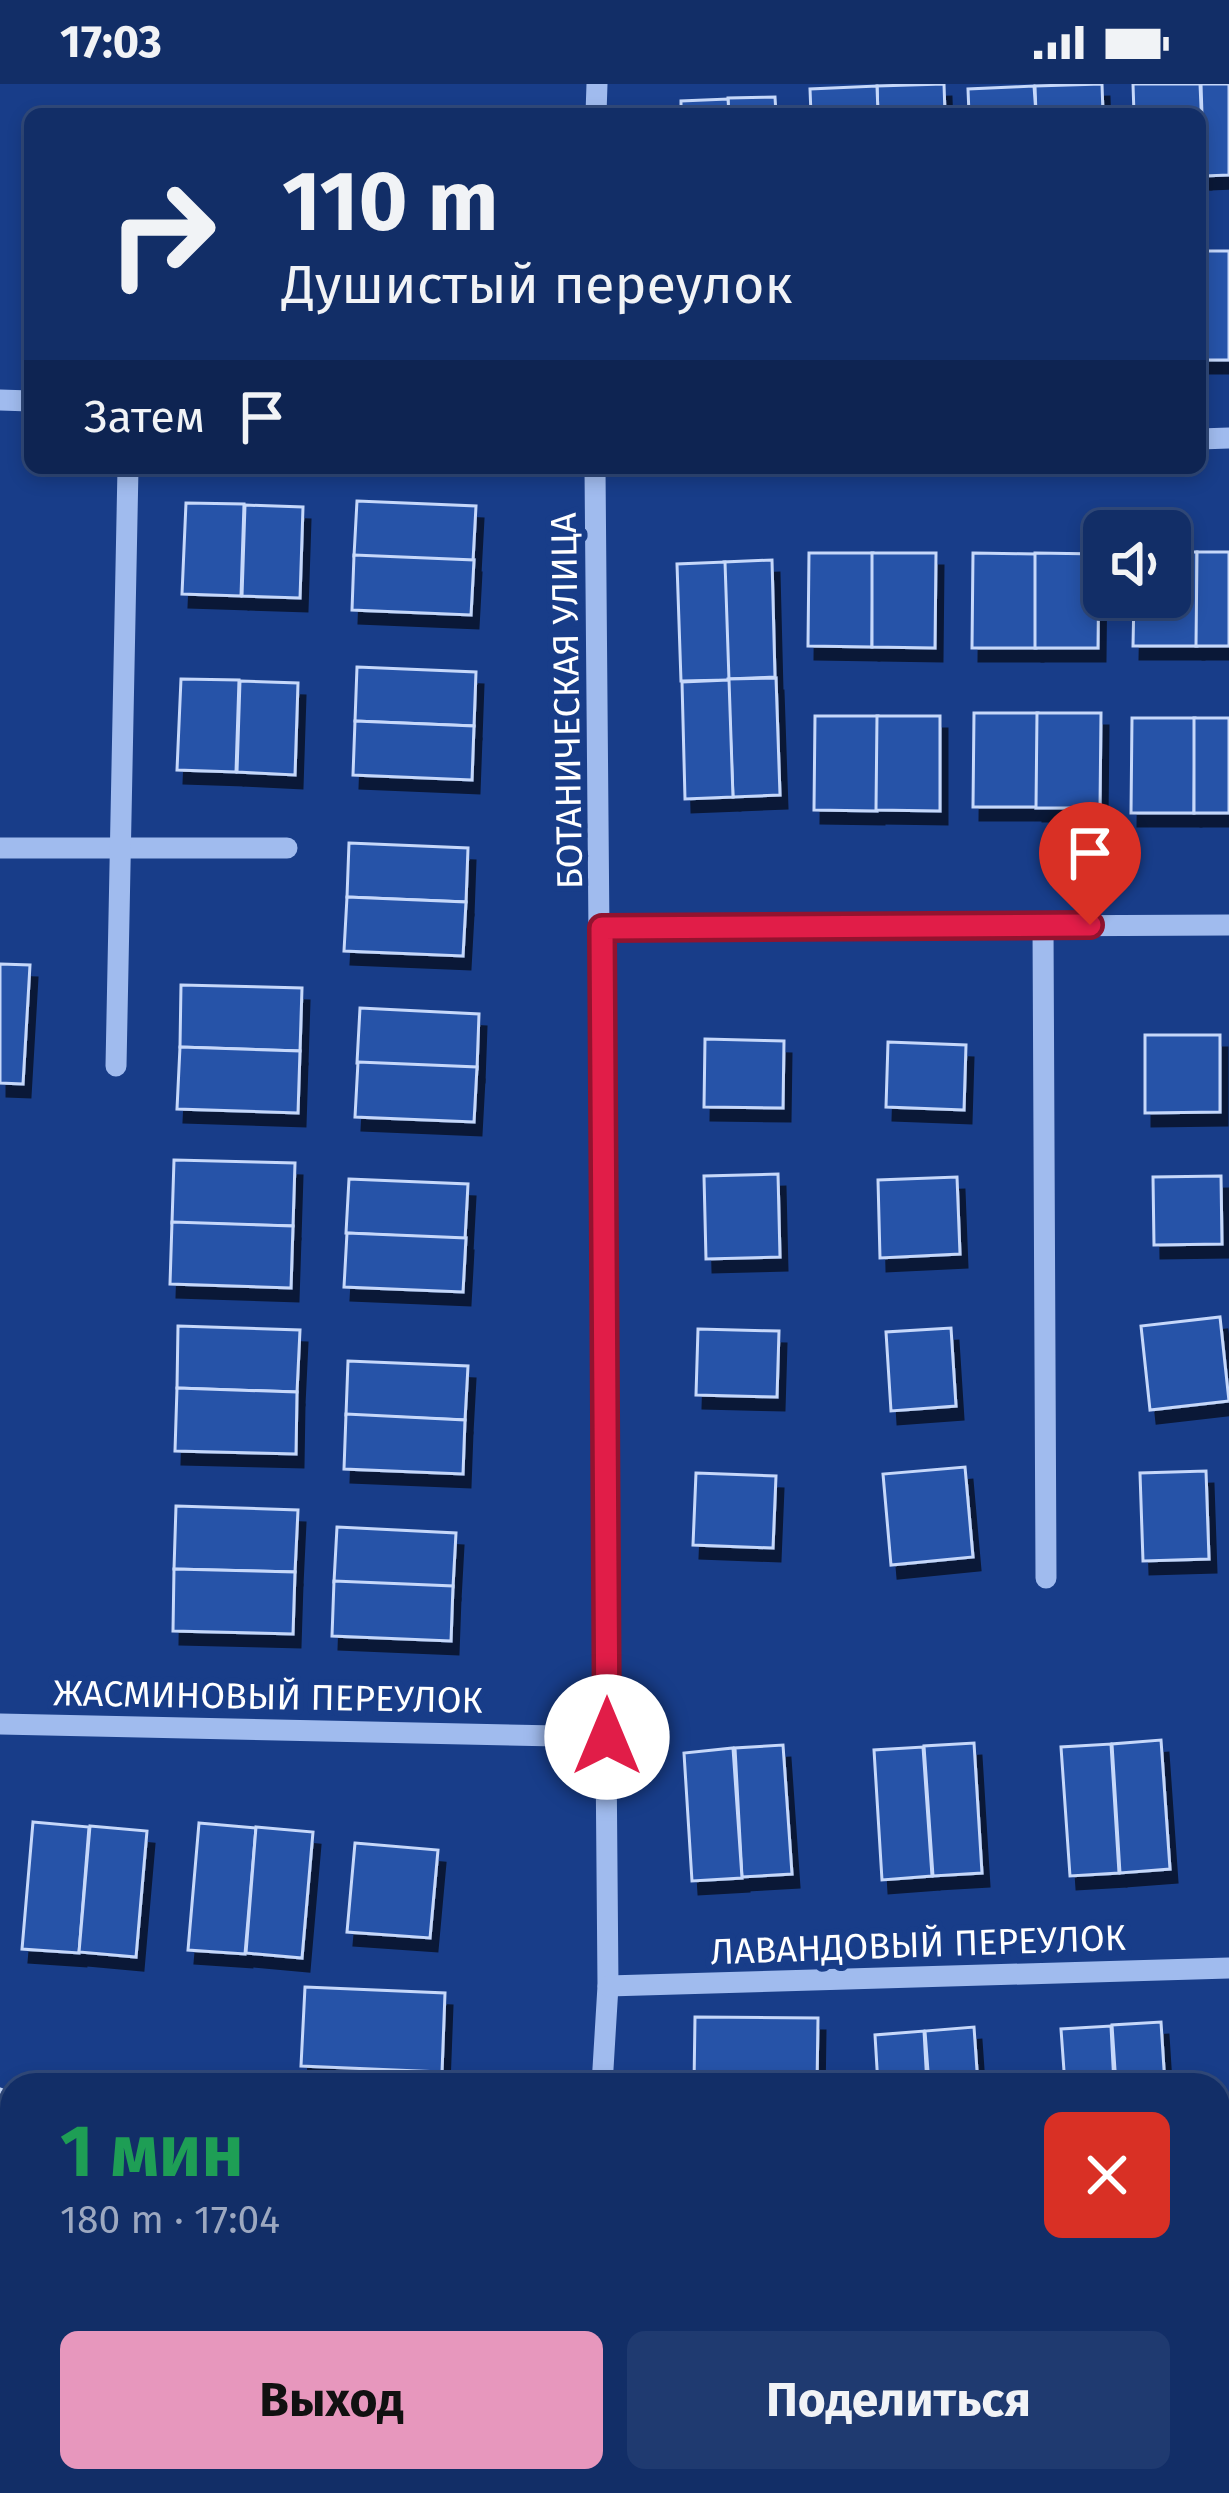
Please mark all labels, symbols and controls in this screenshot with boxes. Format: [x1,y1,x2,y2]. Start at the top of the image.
text: 17:03 [60,15,162,69]
text: 110 m [282,151,498,252]
icon: right [84,156,240,312]
text: Душистый переулок [282,253,792,317]
icon: arrive [229,384,295,450]
text: Затем [84,390,205,444]
map controls [1083,510,1191,618]
button: sound [1083,510,1191,618]
street label: БОТАНИЧЕСКАЯ УЛИЦА [542,512,592,890]
pin [1039,802,1141,925]
icon: arrive [1057,820,1123,886]
street label: ЖАСМИНОВЫЙ ПЕРЕУЛОК [53,1671,483,1723]
position arrow [544,1674,670,1800]
street label: ЛАВАНДОВЫЙ ПЕРЕУЛОК [710,1916,1127,1974]
text: 1 мин [60,2109,244,2195]
button: close [1044,2112,1170,2238]
text: 180 m · 17:04 [60,2197,280,2243]
button: Выход [60,2331,603,2469]
button: Поделиться [627,2331,1170,2469]

